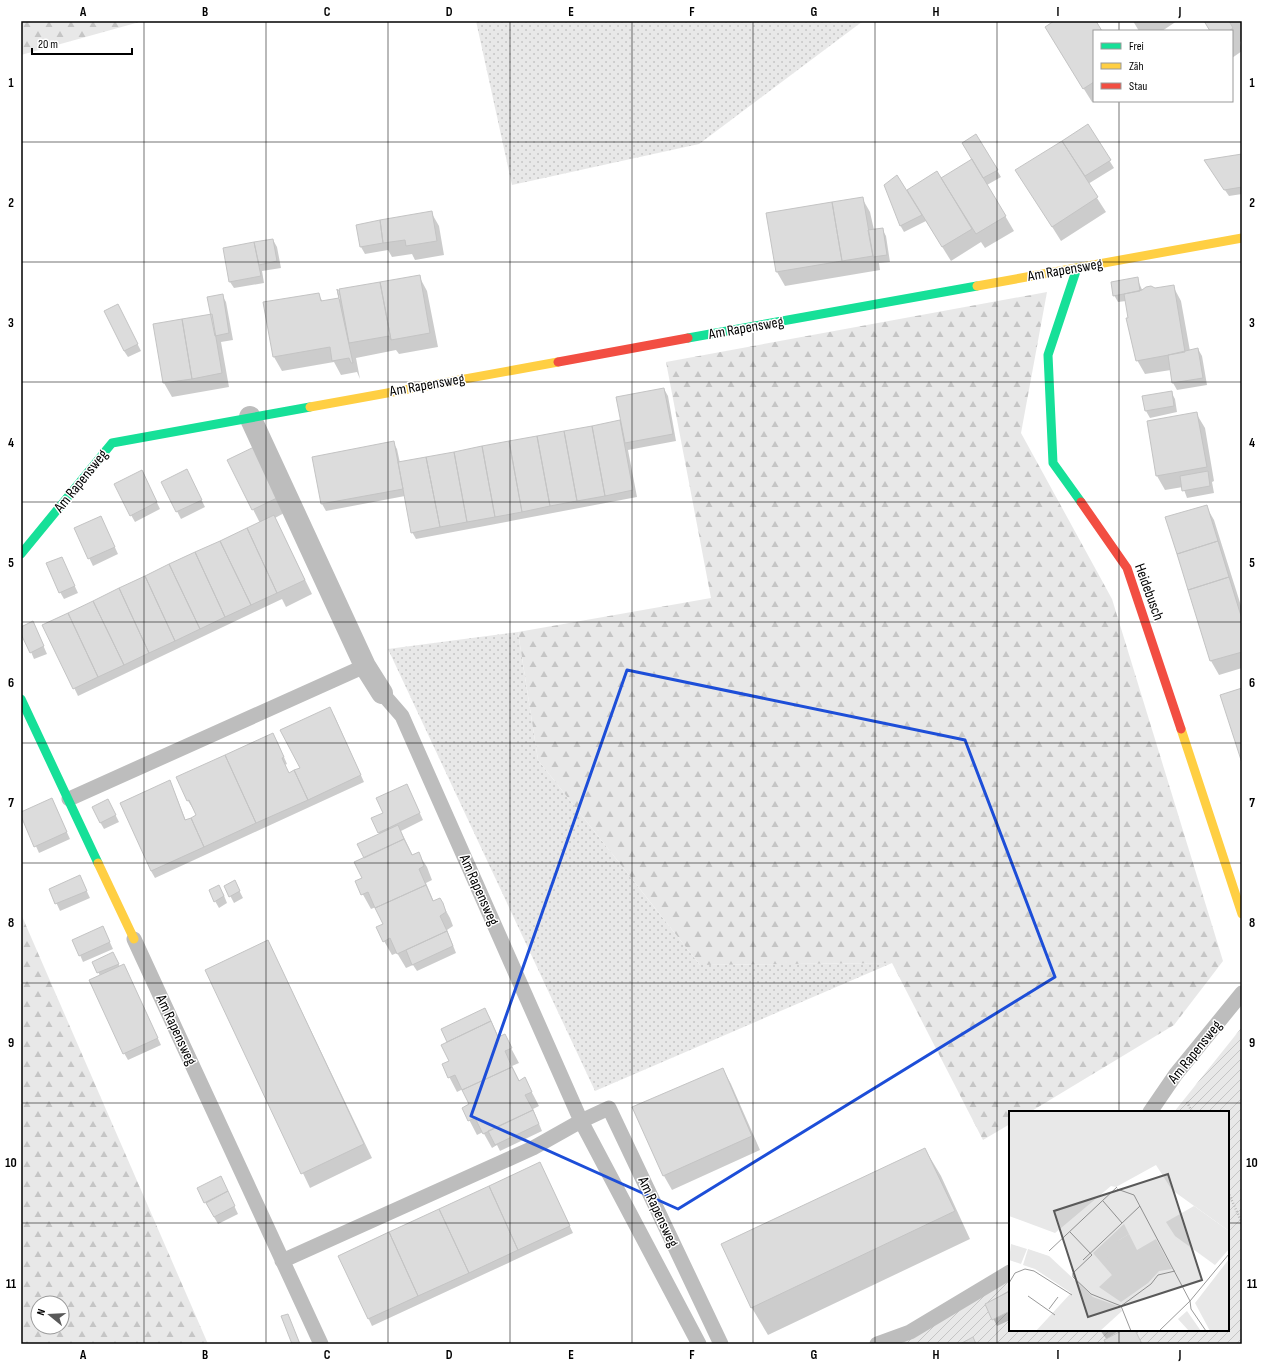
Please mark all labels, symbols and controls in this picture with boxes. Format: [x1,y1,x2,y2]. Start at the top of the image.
text: A [79,4,87,20]
text: B [202,4,208,20]
text: C [324,4,331,20]
text: D [446,4,453,20]
text: E [568,4,574,20]
text: F [689,4,695,20]
text: G [811,4,818,20]
text: H [933,4,940,20]
text: I [1057,4,1060,20]
text: J [1178,4,1182,20]
scale bar [32,30,132,56]
legend [1093,30,1233,102]
text: 20 m [38,37,58,52]
text: Frei [1129,39,1144,54]
text: Zäh [1129,59,1144,74]
text: 1 [8,75,14,91]
text: 1 [1249,75,1255,91]
text: Stau [1129,79,1147,94]
text: 2 [8,195,14,211]
text: 2 [1249,195,1255,211]
street label: Am Rapensweg [1025,254,1104,286]
street label: Am Rapensweg [706,312,785,344]
text: 3 [8,315,14,331]
text: 3 [1249,315,1255,331]
street label: Am Rapensweg [387,369,466,401]
text: 4 [8,435,14,451]
text: 4 [1249,435,1255,451]
street label: Am Rapensweg [49,446,112,517]
text: 5 [8,555,14,571]
text: 5 [1249,555,1255,571]
street label: Heidebusch [1130,561,1168,623]
text: 6 [8,675,14,691]
text: 6 [1249,675,1255,691]
text: 7 [8,795,14,811]
text: 7 [1249,795,1255,811]
street label: Am Rapensweg [455,851,503,928]
text: 8 [8,915,14,931]
text: 8 [1249,915,1255,931]
street label: Am Rapensweg [151,991,201,1068]
street label: Am Rapensweg [1163,1017,1226,1088]
text: 9 [8,1035,14,1051]
text: 9 [1249,1035,1255,1051]
inset map [1009,1111,1229,1331]
text: 10 [5,1155,17,1171]
text: 10 [1246,1155,1258,1171]
street label: Am Rapensweg [633,1173,683,1250]
text: 11 [6,1276,16,1292]
text: 11 [1247,1276,1257,1292]
north arrow [30,1295,70,1335]
text: N [34,1307,48,1317]
text: A [79,1347,87,1363]
text: B [202,1347,208,1363]
text: C [324,1347,331,1363]
text: D [446,1347,453,1363]
text: E [568,1347,574,1363]
text: F [689,1347,695,1363]
text: G [811,1347,818,1363]
text: H [933,1347,940,1363]
text: I [1057,1347,1060,1363]
text: J [1178,1347,1182,1363]

